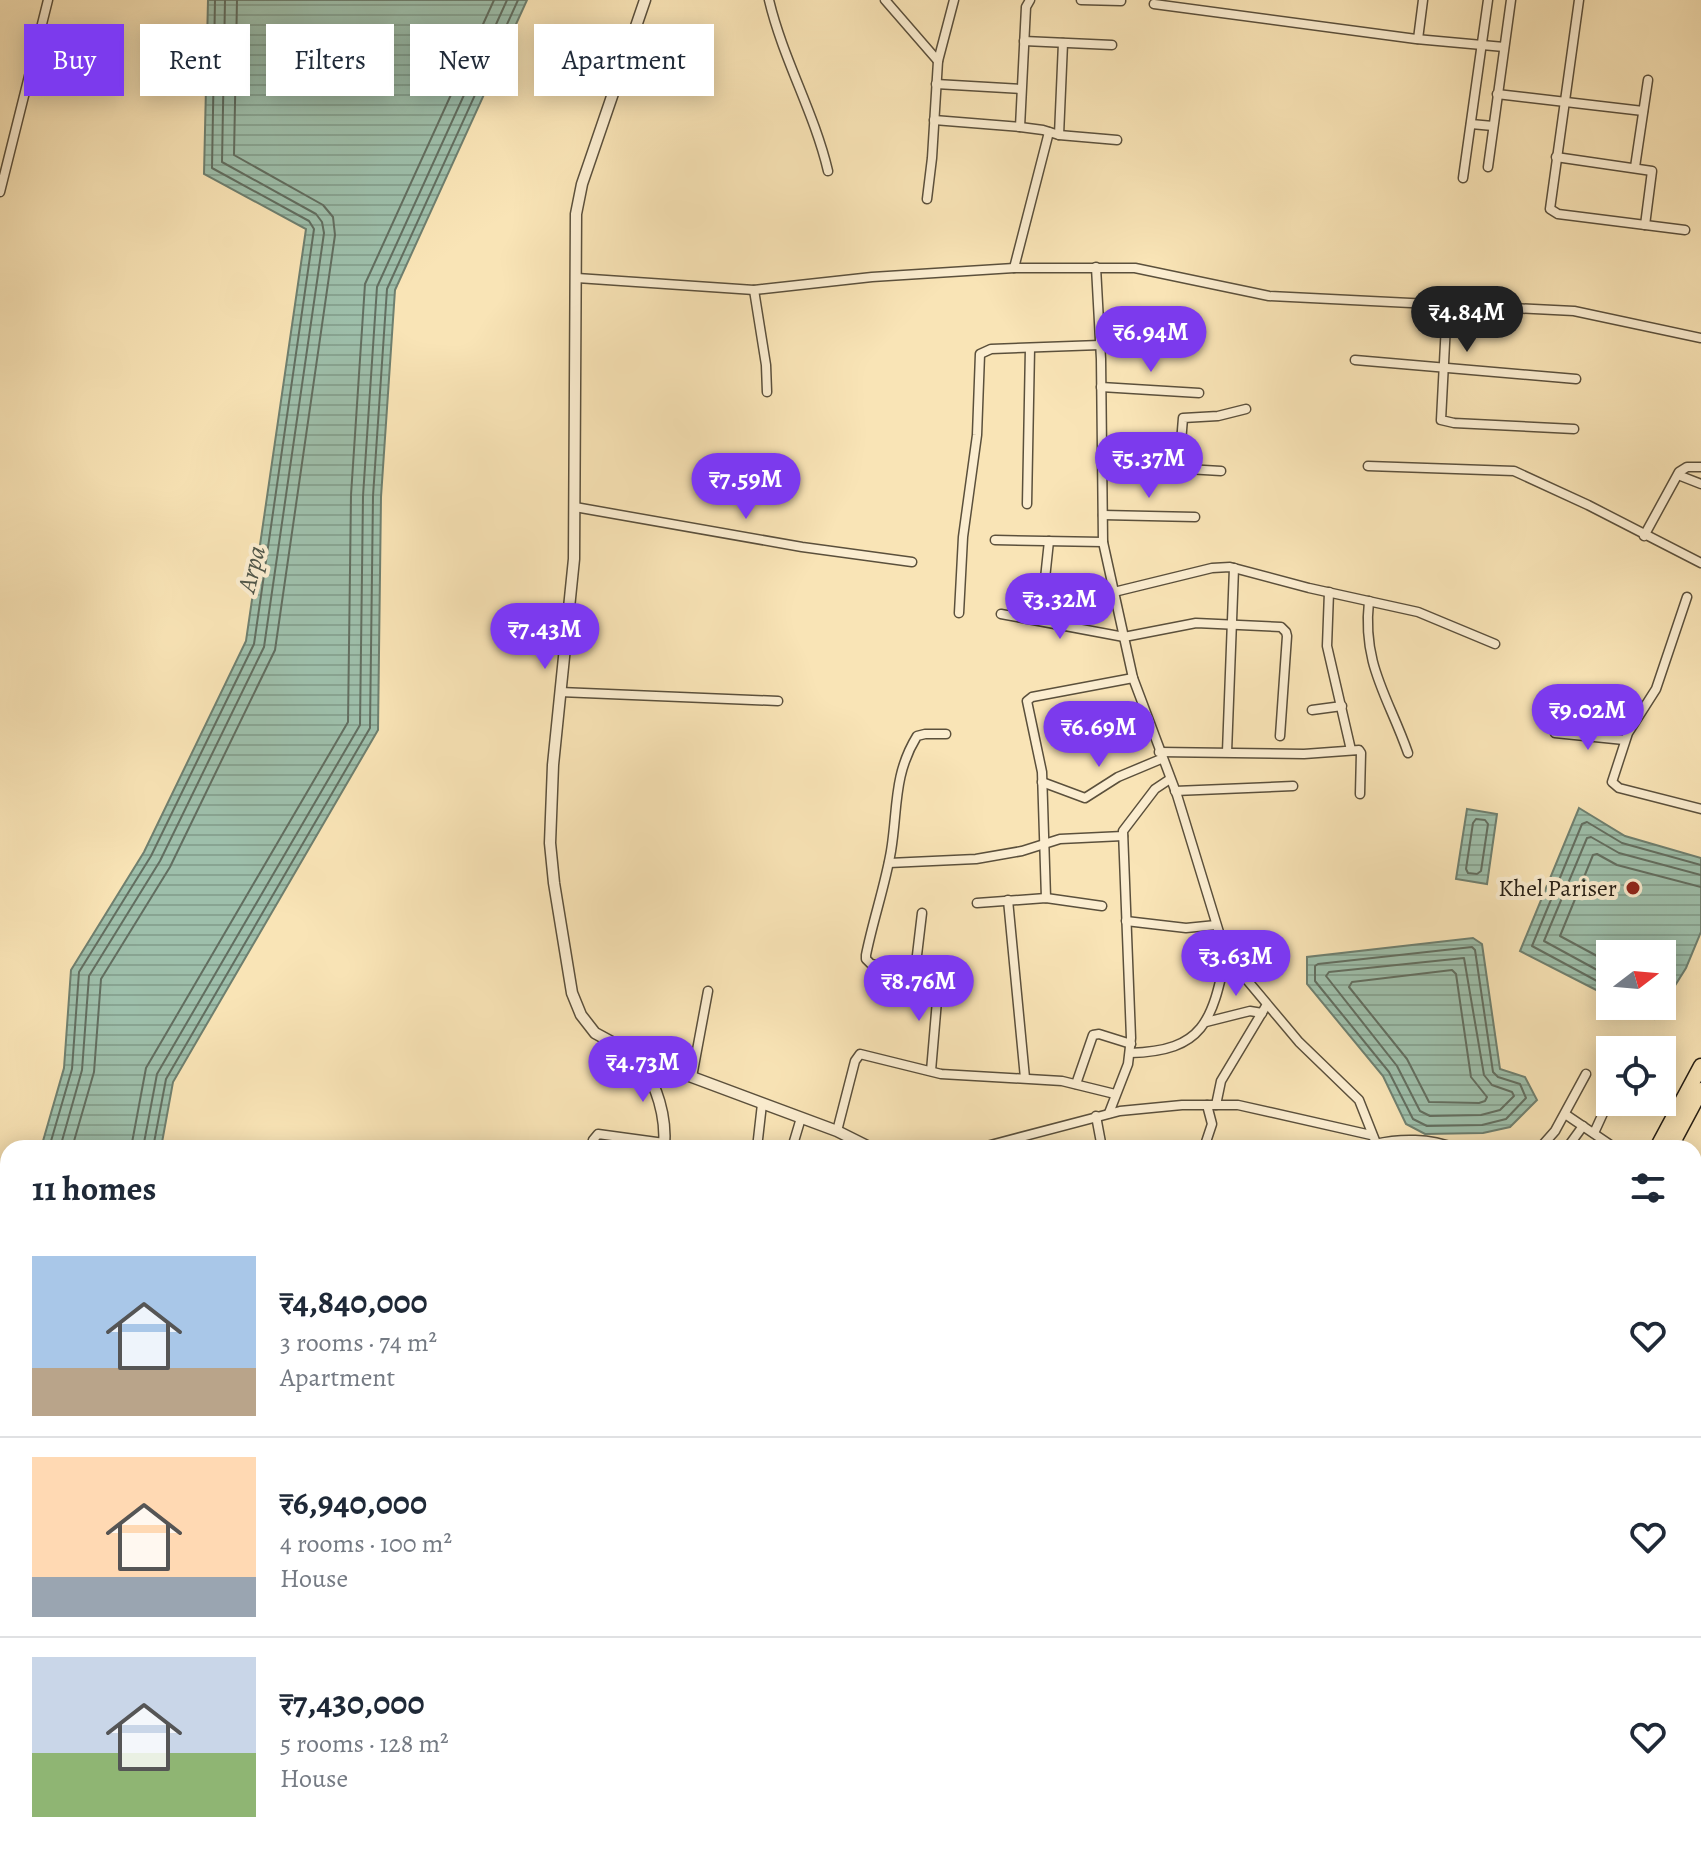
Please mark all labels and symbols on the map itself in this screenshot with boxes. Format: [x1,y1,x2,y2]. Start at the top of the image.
pin: ₹4.84M [1402,286,1532,354]
pin: ₹6.94M [1086,306,1216,374]
pin: ₹5.37M [1084,432,1214,500]
pin: ₹7.59M [681,453,811,521]
water label: Arpa [228,542,274,598]
pin: ₹3.32M [995,573,1125,641]
pin: ₹7.43M [480,603,610,671]
pin: ₹9.02M [1523,684,1653,752]
pin: ₹6.69M [1034,701,1164,769]
place label: Khel Pariser [1498,872,1617,904]
marker: Khel Pariser [1624,879,1642,897]
pin: ₹3.63M [1171,930,1301,998]
north arrow [1596,940,1676,1020]
pin: ₹8.76M [854,955,984,1023]
pin: ₹4.73M [578,1036,708,1104]

